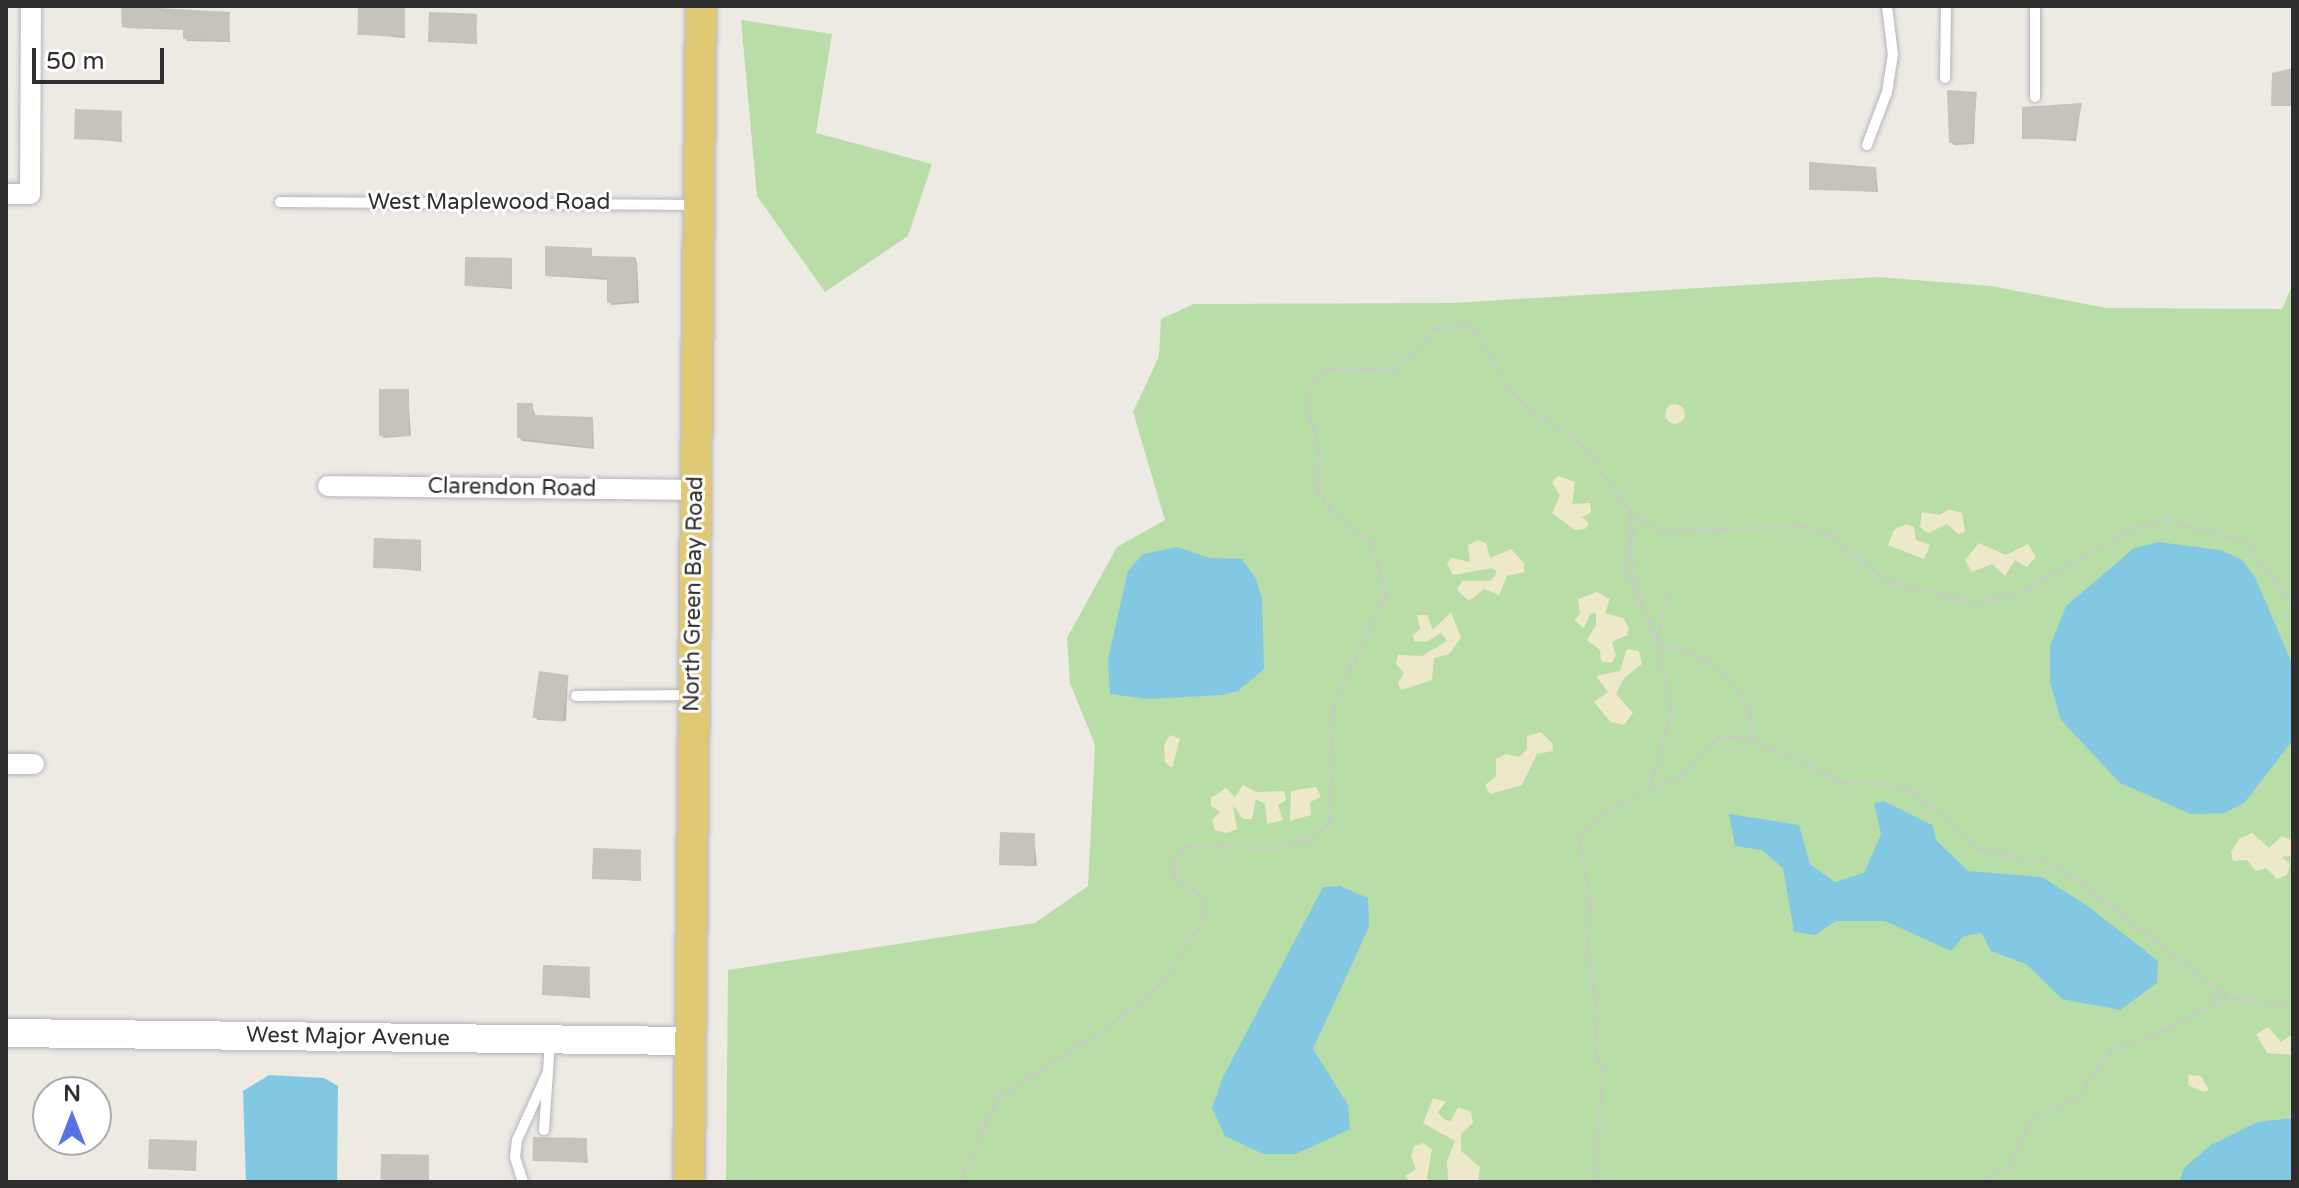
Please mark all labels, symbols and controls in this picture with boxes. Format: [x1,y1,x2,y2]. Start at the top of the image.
scale bar [36,32,168,82]
text: 50 m [46,47,104,76]
street label: West Maplewood Road [368,190,610,216]
street label: Clarendon Road [427,473,597,503]
street label: North Green Bay Road [679,476,709,712]
street label: West Major Avenue [246,1022,450,1052]
north arrow [32,1076,112,1156]
text: N [63,1081,81,1107]

